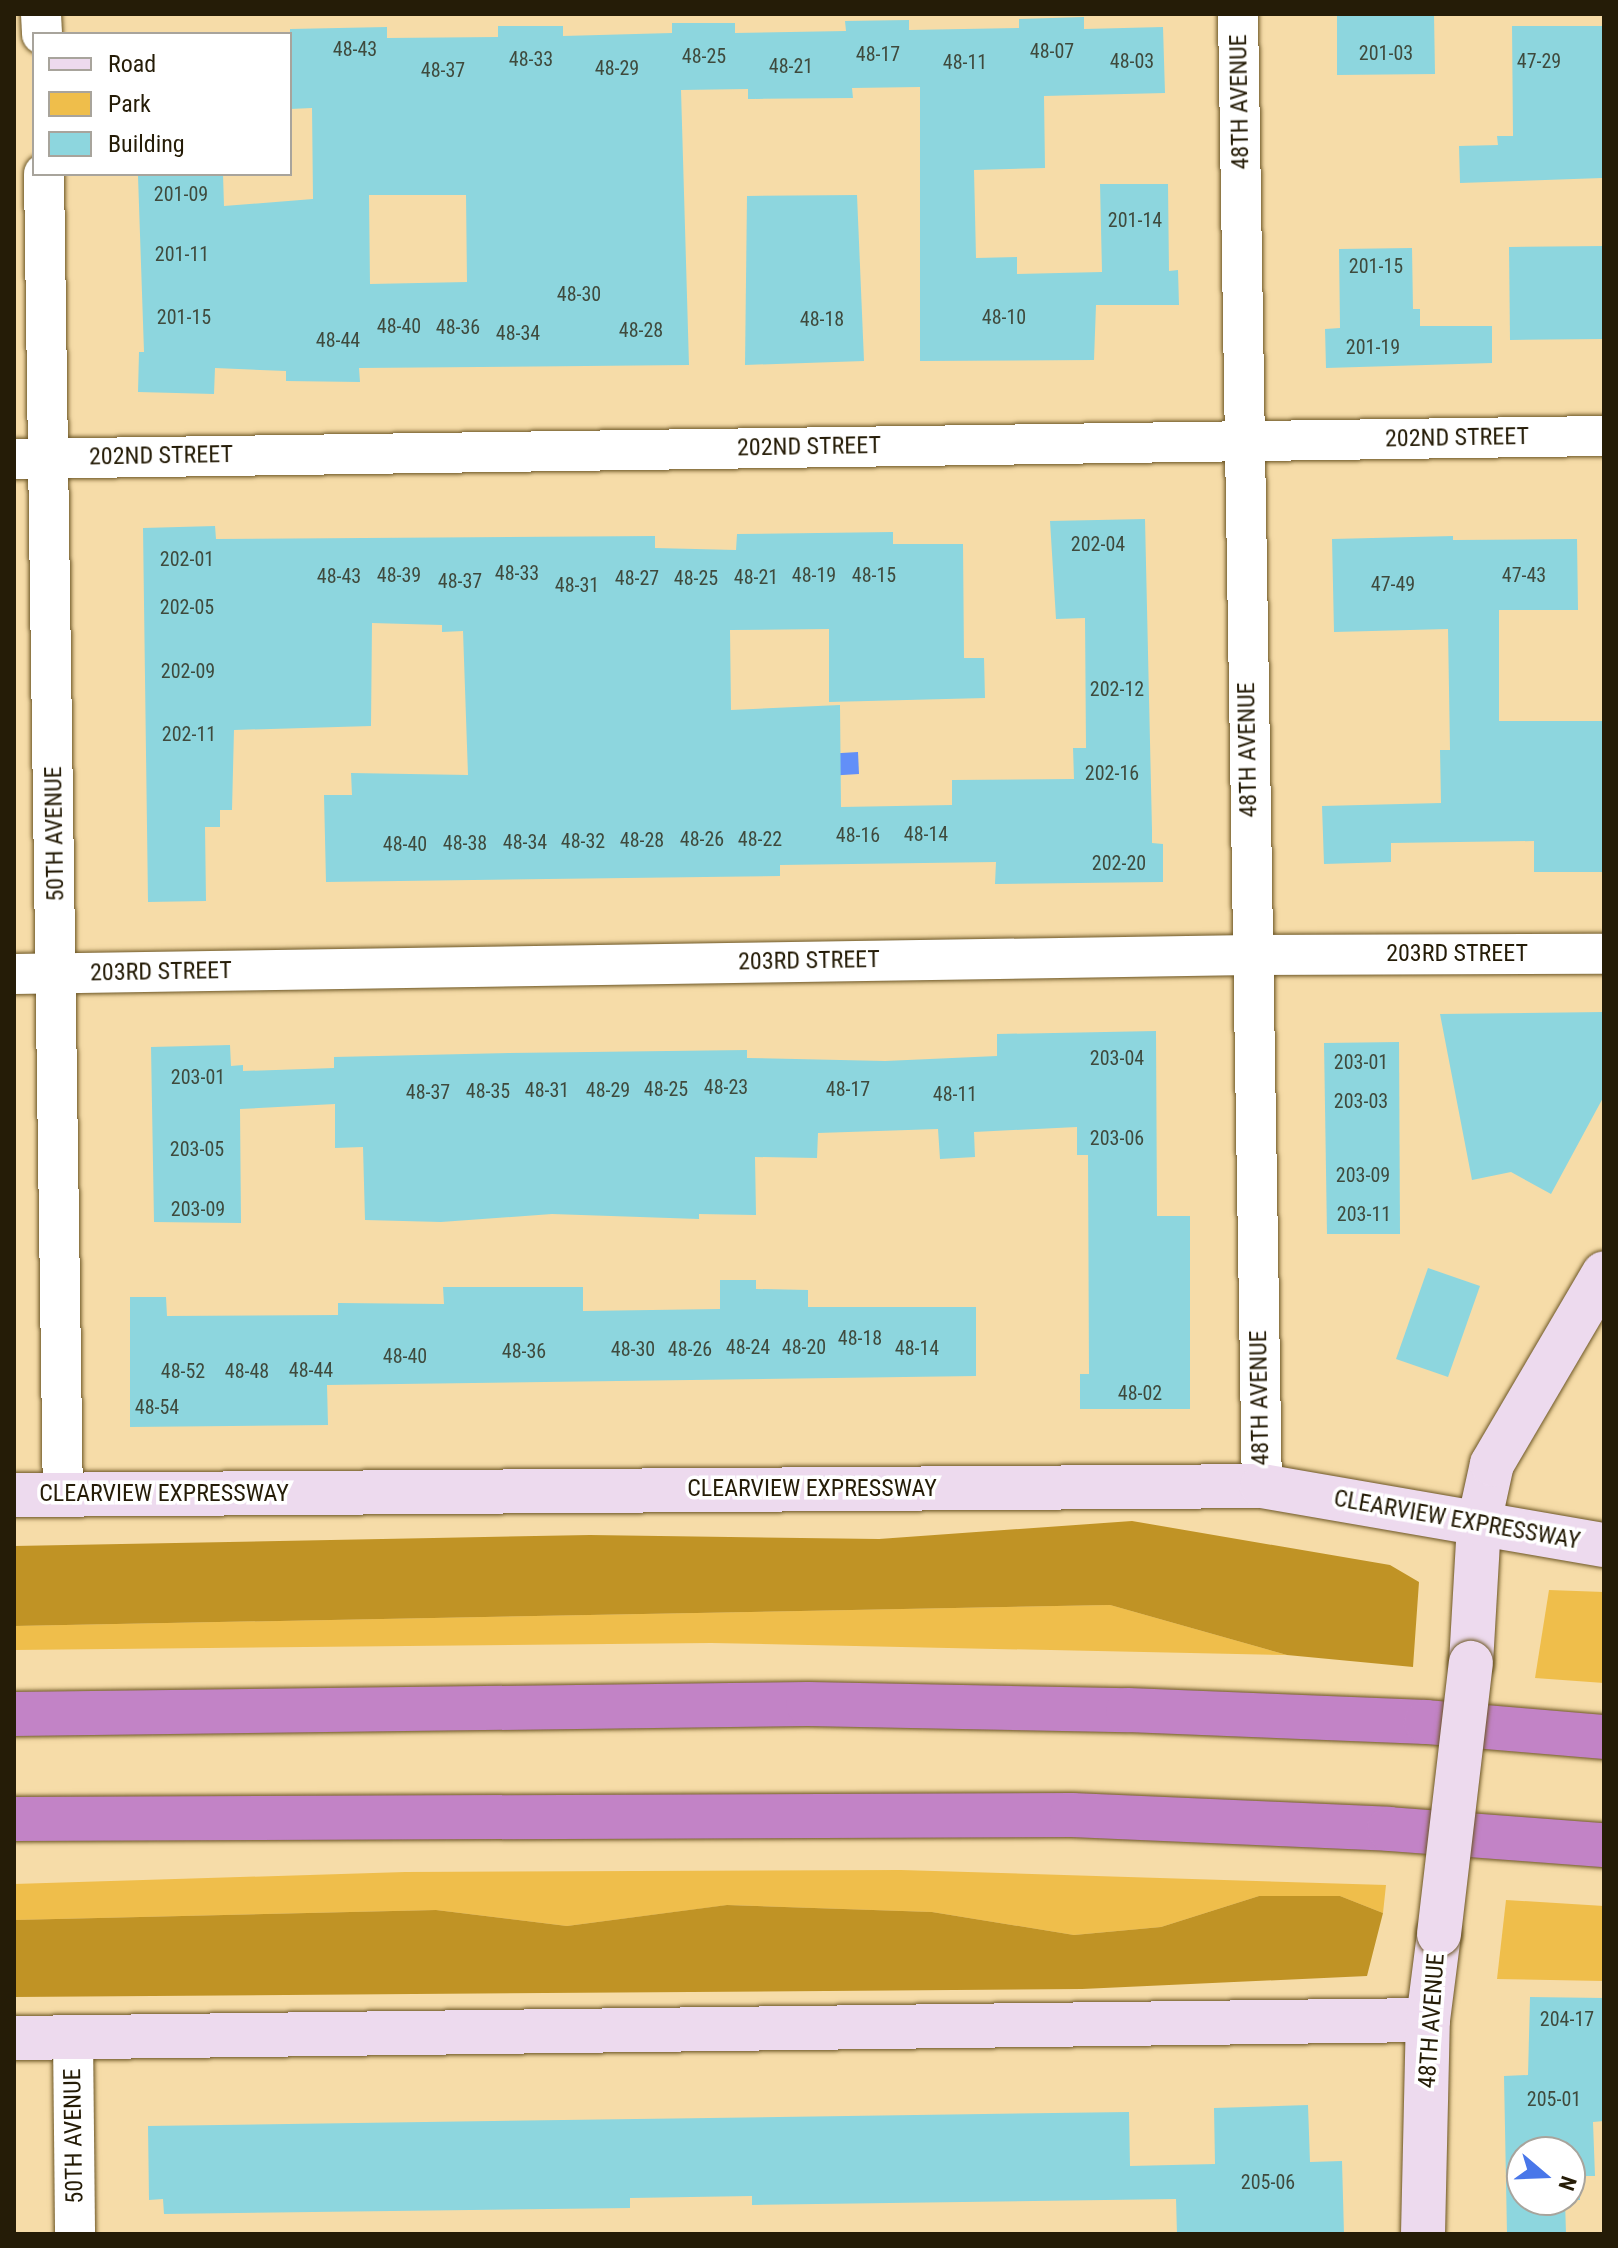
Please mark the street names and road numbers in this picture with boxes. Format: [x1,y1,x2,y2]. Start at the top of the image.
street label: 48TH AVENUE [1224,34,1256,170]
street label: 202ND STREET [1385,422,1529,454]
street label: 202ND STREET [737,431,881,463]
street label: 202ND STREET [89,440,233,472]
street label: 48TH AVENUE [1232,682,1264,818]
street label: 50TH AVENUE [39,766,71,902]
street label: 203RD STREET [1386,940,1528,968]
street label: 203RD STREET [738,945,880,977]
street label: 203RD STREET [90,956,232,988]
street label: 48TH AVENUE [1244,1330,1276,1466]
street label: CLEARVIEW EXPRESSWAY [687,1475,937,1503]
street label: CLEARVIEW EXPRESSWAY [39,1480,289,1508]
street label: CLEARVIEW EXPRESSWAY [1332,1484,1582,1556]
street label: 48TH AVENUE [1413,1953,1451,2089]
street label: 50TH AVENUE [58,2068,90,2204]

